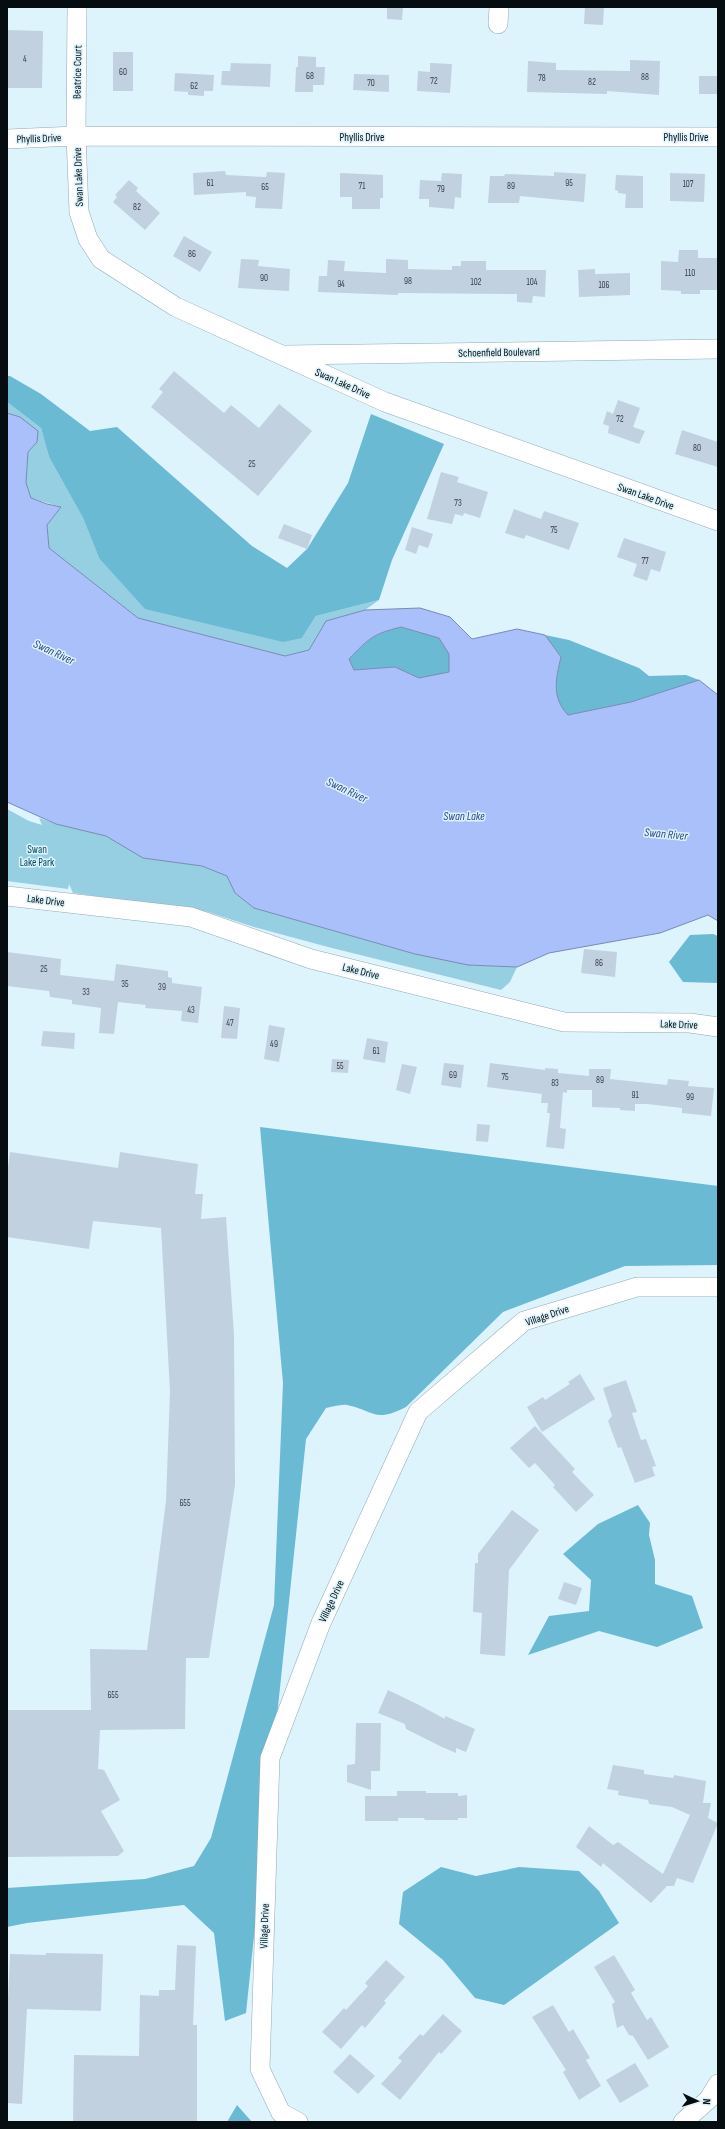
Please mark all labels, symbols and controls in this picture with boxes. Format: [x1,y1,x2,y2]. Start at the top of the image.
street label: Beatrice Court [71,44,84,99]
house number: 4 [23,54,27,65]
house number: 60 [119,67,127,78]
house number: 68 [306,71,314,82]
house number: 88 [641,72,649,83]
house number: 78 [538,73,546,84]
house number: 72 [430,76,438,87]
house number: 82 [588,77,596,88]
house number: 70 [367,78,375,89]
house number: 62 [190,81,198,92]
street label: Phyllis Drive [16,131,62,146]
street label: Phyllis Drive [340,131,384,144]
street label: Phyllis Drive [664,131,708,144]
street label: Swan Lake Drive [71,147,86,207]
house number: 61 [206,178,214,189]
house number: 95 [565,178,573,189]
house number: 107 [683,179,694,190]
house number: 71 [359,181,366,192]
house number: 89 [507,181,515,192]
house number: 65 [261,182,269,193]
house number: 79 [437,184,445,195]
house number: 82 [133,202,141,213]
house number: 86 [188,249,196,260]
house number: 110 [685,268,695,279]
house number: 90 [260,273,268,284]
house number: 98 [404,276,412,287]
house number: 102 [471,277,482,288]
house number: 104 [527,277,538,288]
house number: 94 [337,279,345,290]
house number: 106 [598,280,610,291]
street label: Schoenfield Boulevard [458,345,540,360]
street label: Swan Lake Drive [313,365,372,401]
house number: 72 [616,414,624,425]
house number: 80 [693,443,701,454]
house number: 25 [248,459,256,470]
street label: Swan Lake Drive [616,480,676,513]
house number: 73 [454,498,462,509]
house number: 75 [550,525,558,536]
house number: 77 [641,556,649,567]
water label: Swan River [31,636,77,669]
water label: Swan River [324,774,370,807]
water label: Swan Lake [443,809,485,824]
water label: Swan River [644,825,689,844]
park label: Swan Lake Park [20,843,55,869]
street label: Lake Drive [26,892,65,909]
house number: 86 [595,958,603,969]
street label: Lake Drive [341,961,381,982]
house number: 25 [40,964,48,975]
house number: 35 [121,979,129,990]
house number: 39 [158,982,166,993]
house number: 33 [82,987,90,998]
house number: 43 [187,1005,195,1016]
street label: Lake Drive [660,1017,698,1032]
house number: 47 [226,1018,234,1029]
house number: 49 [270,1039,278,1050]
house number: 61 [372,1046,380,1057]
house number: 55 [336,1061,344,1072]
house number: 69 [449,1070,457,1081]
house number: 75 [501,1072,509,1083]
house number: 89 [596,1075,604,1086]
house number: 83 [551,1078,559,1089]
house number: 91 [631,1090,639,1101]
house number: 99 [686,1092,694,1103]
street label: Village Drive [524,1302,571,1329]
house number: 655 [179,1498,191,1509]
street label: Village Drive [316,1578,347,1624]
house number: 655 [107,1690,119,1701]
street label: Village Drive [257,1903,272,1949]
north arrow [677,2081,717,2121]
text: N [700,2098,713,2105]

